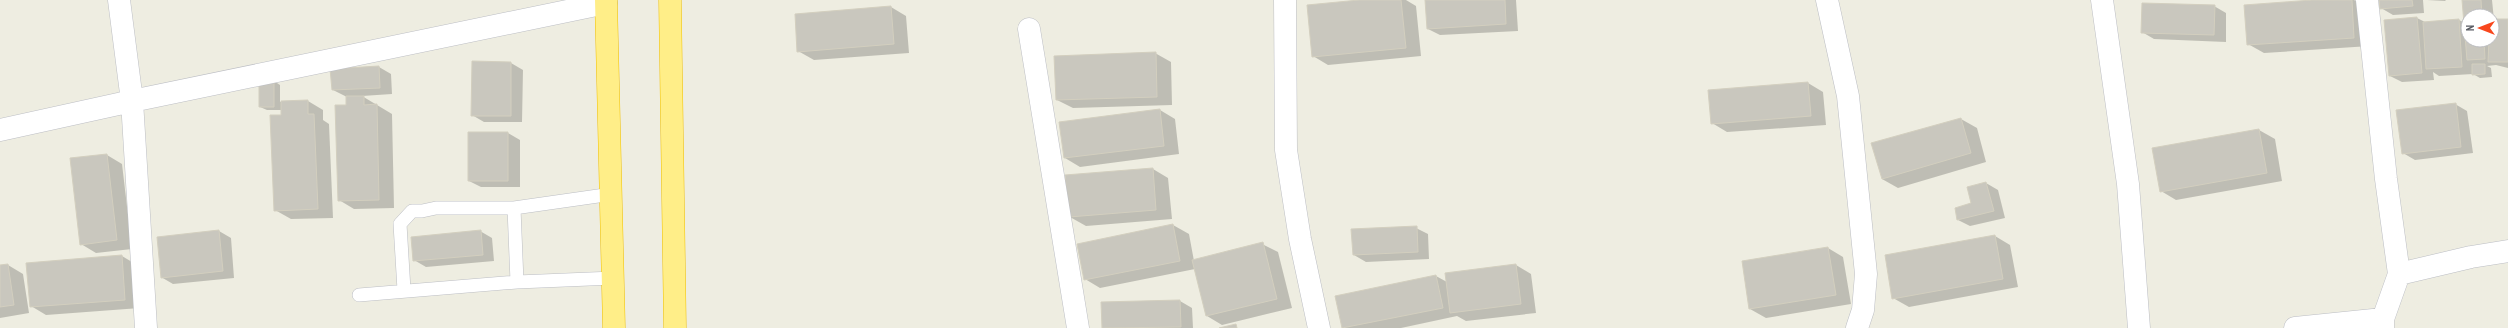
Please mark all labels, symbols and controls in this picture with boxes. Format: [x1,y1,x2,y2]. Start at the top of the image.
north arrow [2460,8,2500,48]
text: N [2463,25,2477,31]

